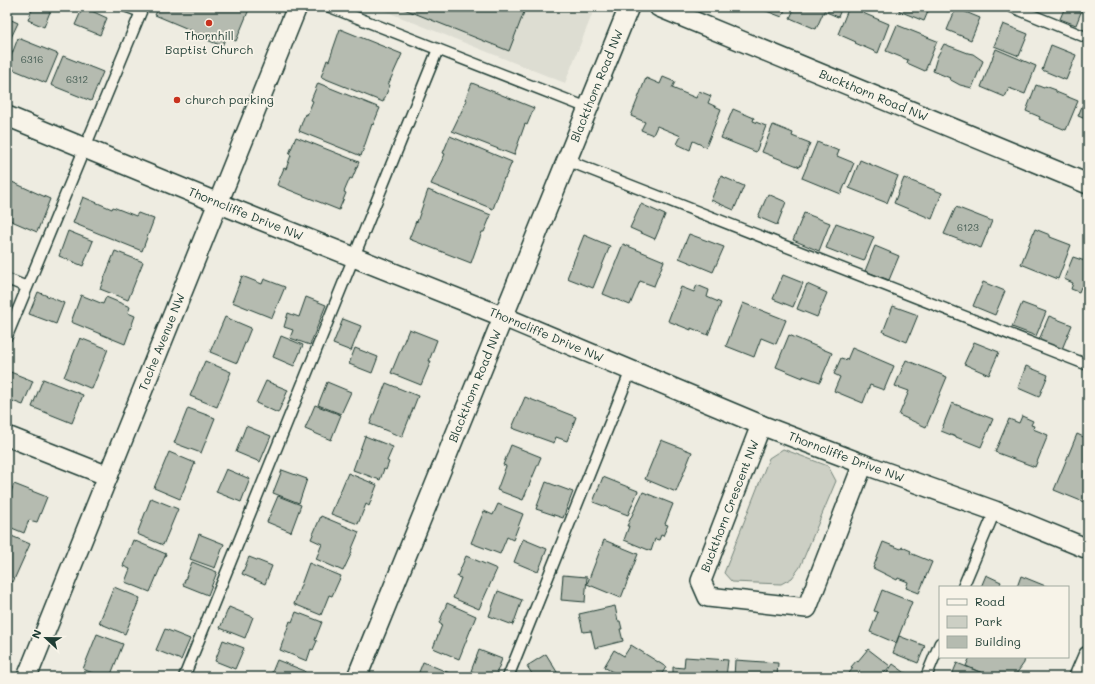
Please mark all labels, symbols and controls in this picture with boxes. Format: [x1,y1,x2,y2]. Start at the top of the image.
marker: Thornhill Baptist Church [204,18,214,28]
place label: Thornhill Baptist Church [165,27,253,57]
street label: Blackthorn Road NW [566,27,626,144]
house number: 6316 [21,52,43,66]
street label: Buckthorn Road NW [817,65,931,124]
house number: 6312 [66,72,88,86]
place label: church parking [185,91,274,107]
marker: church parking [172,95,182,105]
street label: Thorncliffe Drive NW [186,183,306,243]
house number: 6123 [957,220,979,234]
street label: Tache Avenue NW [134,291,188,393]
street label: Thorncliffe Drive NW [487,303,606,365]
street label: Blackthorn Road NW [444,327,504,444]
street label: Thorncliffe Drive NW [786,427,907,485]
street label: Buckthorn Crescent NW [696,437,762,574]
legend [939,586,1069,658]
text: Road [975,593,1005,609]
text: Park [975,613,1002,629]
north arrow [26,618,66,658]
text: N [28,627,45,641]
text: Building [975,633,1021,649]

